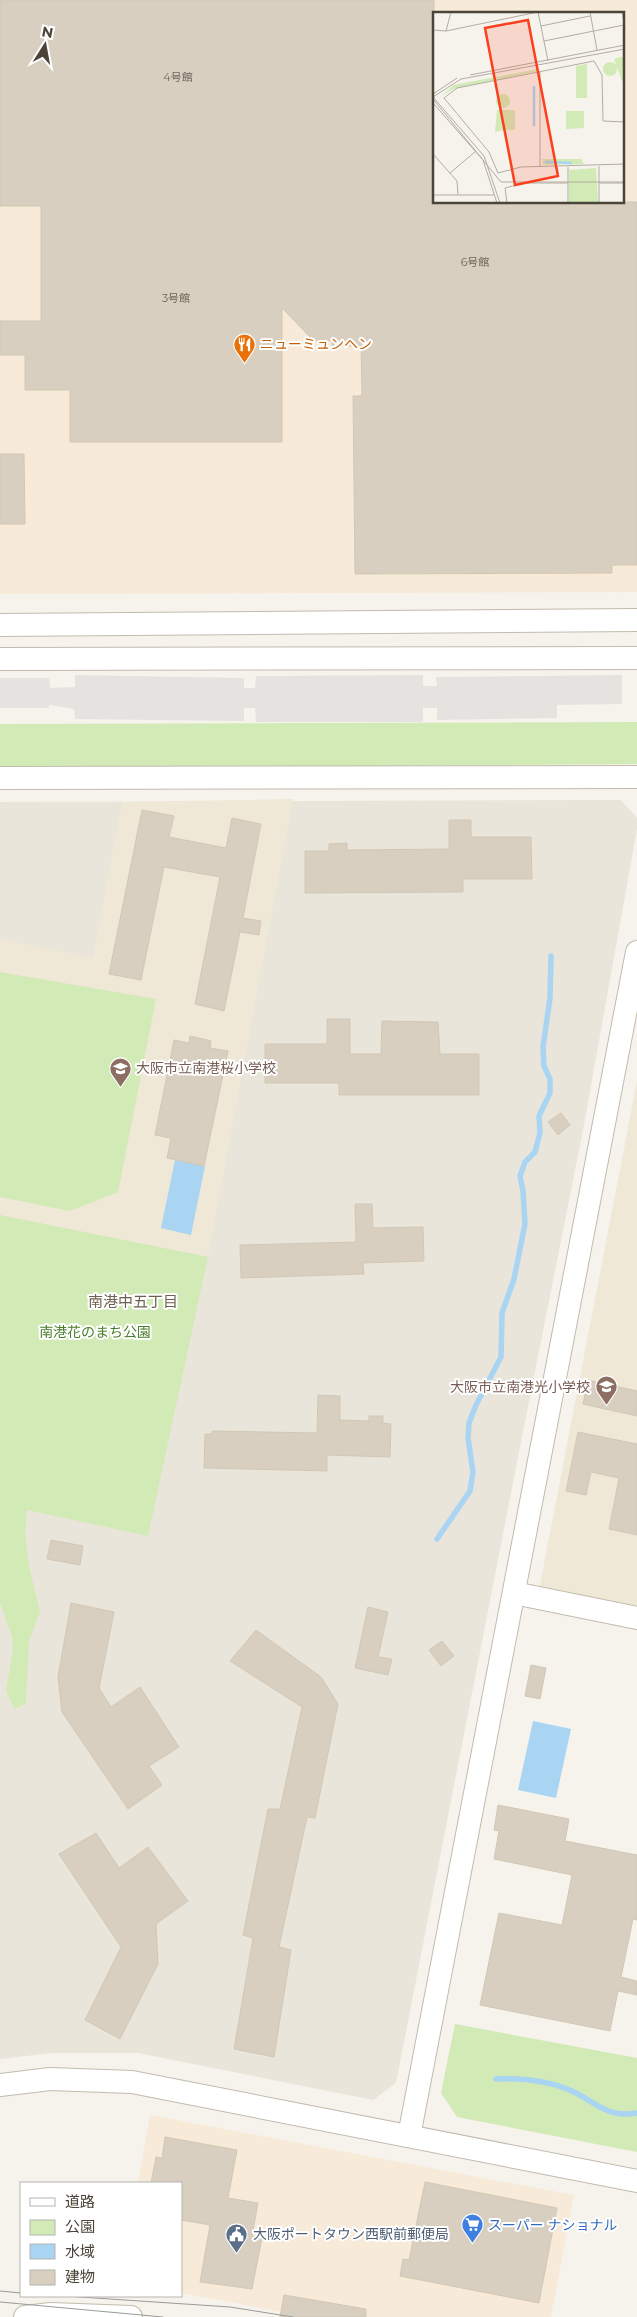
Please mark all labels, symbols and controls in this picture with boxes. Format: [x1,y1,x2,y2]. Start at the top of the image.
inset map [433,12,624,204]
north arrow [20,20,70,70]
text: N [40,22,55,42]
house number: 4号館 [163,70,193,84]
house number: 6号館 [461,255,489,269]
house number: 3号館 [162,291,190,305]
restaurant icon: ニューミュンヘン [232,332,256,363]
place label: ニューミュンヘン [260,335,372,353]
school or university icon: 大阪市立南港桜小学校 [108,1056,132,1087]
place label: 大阪市立南港桜小学校 [136,1059,276,1077]
district label: 南港中五丁目 [88,1292,178,1311]
park label: 南港花のまち公園 [39,1323,151,1341]
school or university icon: 大阪市立南港光小学校 [594,1375,618,1406]
place label: 大阪市立南港光小学校 [450,1378,590,1396]
legend [20,2182,182,2297]
text: 道路 [65,2192,95,2211]
supermarket icon: スーパー ナショナル [460,2213,484,2244]
place label: スーパー ナショナル [488,2216,618,2234]
text: 公園 [65,2217,95,2236]
public building icon: 大阪ポートタウン西駅前郵便局 [225,2222,249,2253]
place label: 大阪ポートタウン西駅前郵便局 [253,2225,449,2243]
text: 水域 [65,2242,95,2261]
text: 建物 [65,2267,95,2286]

